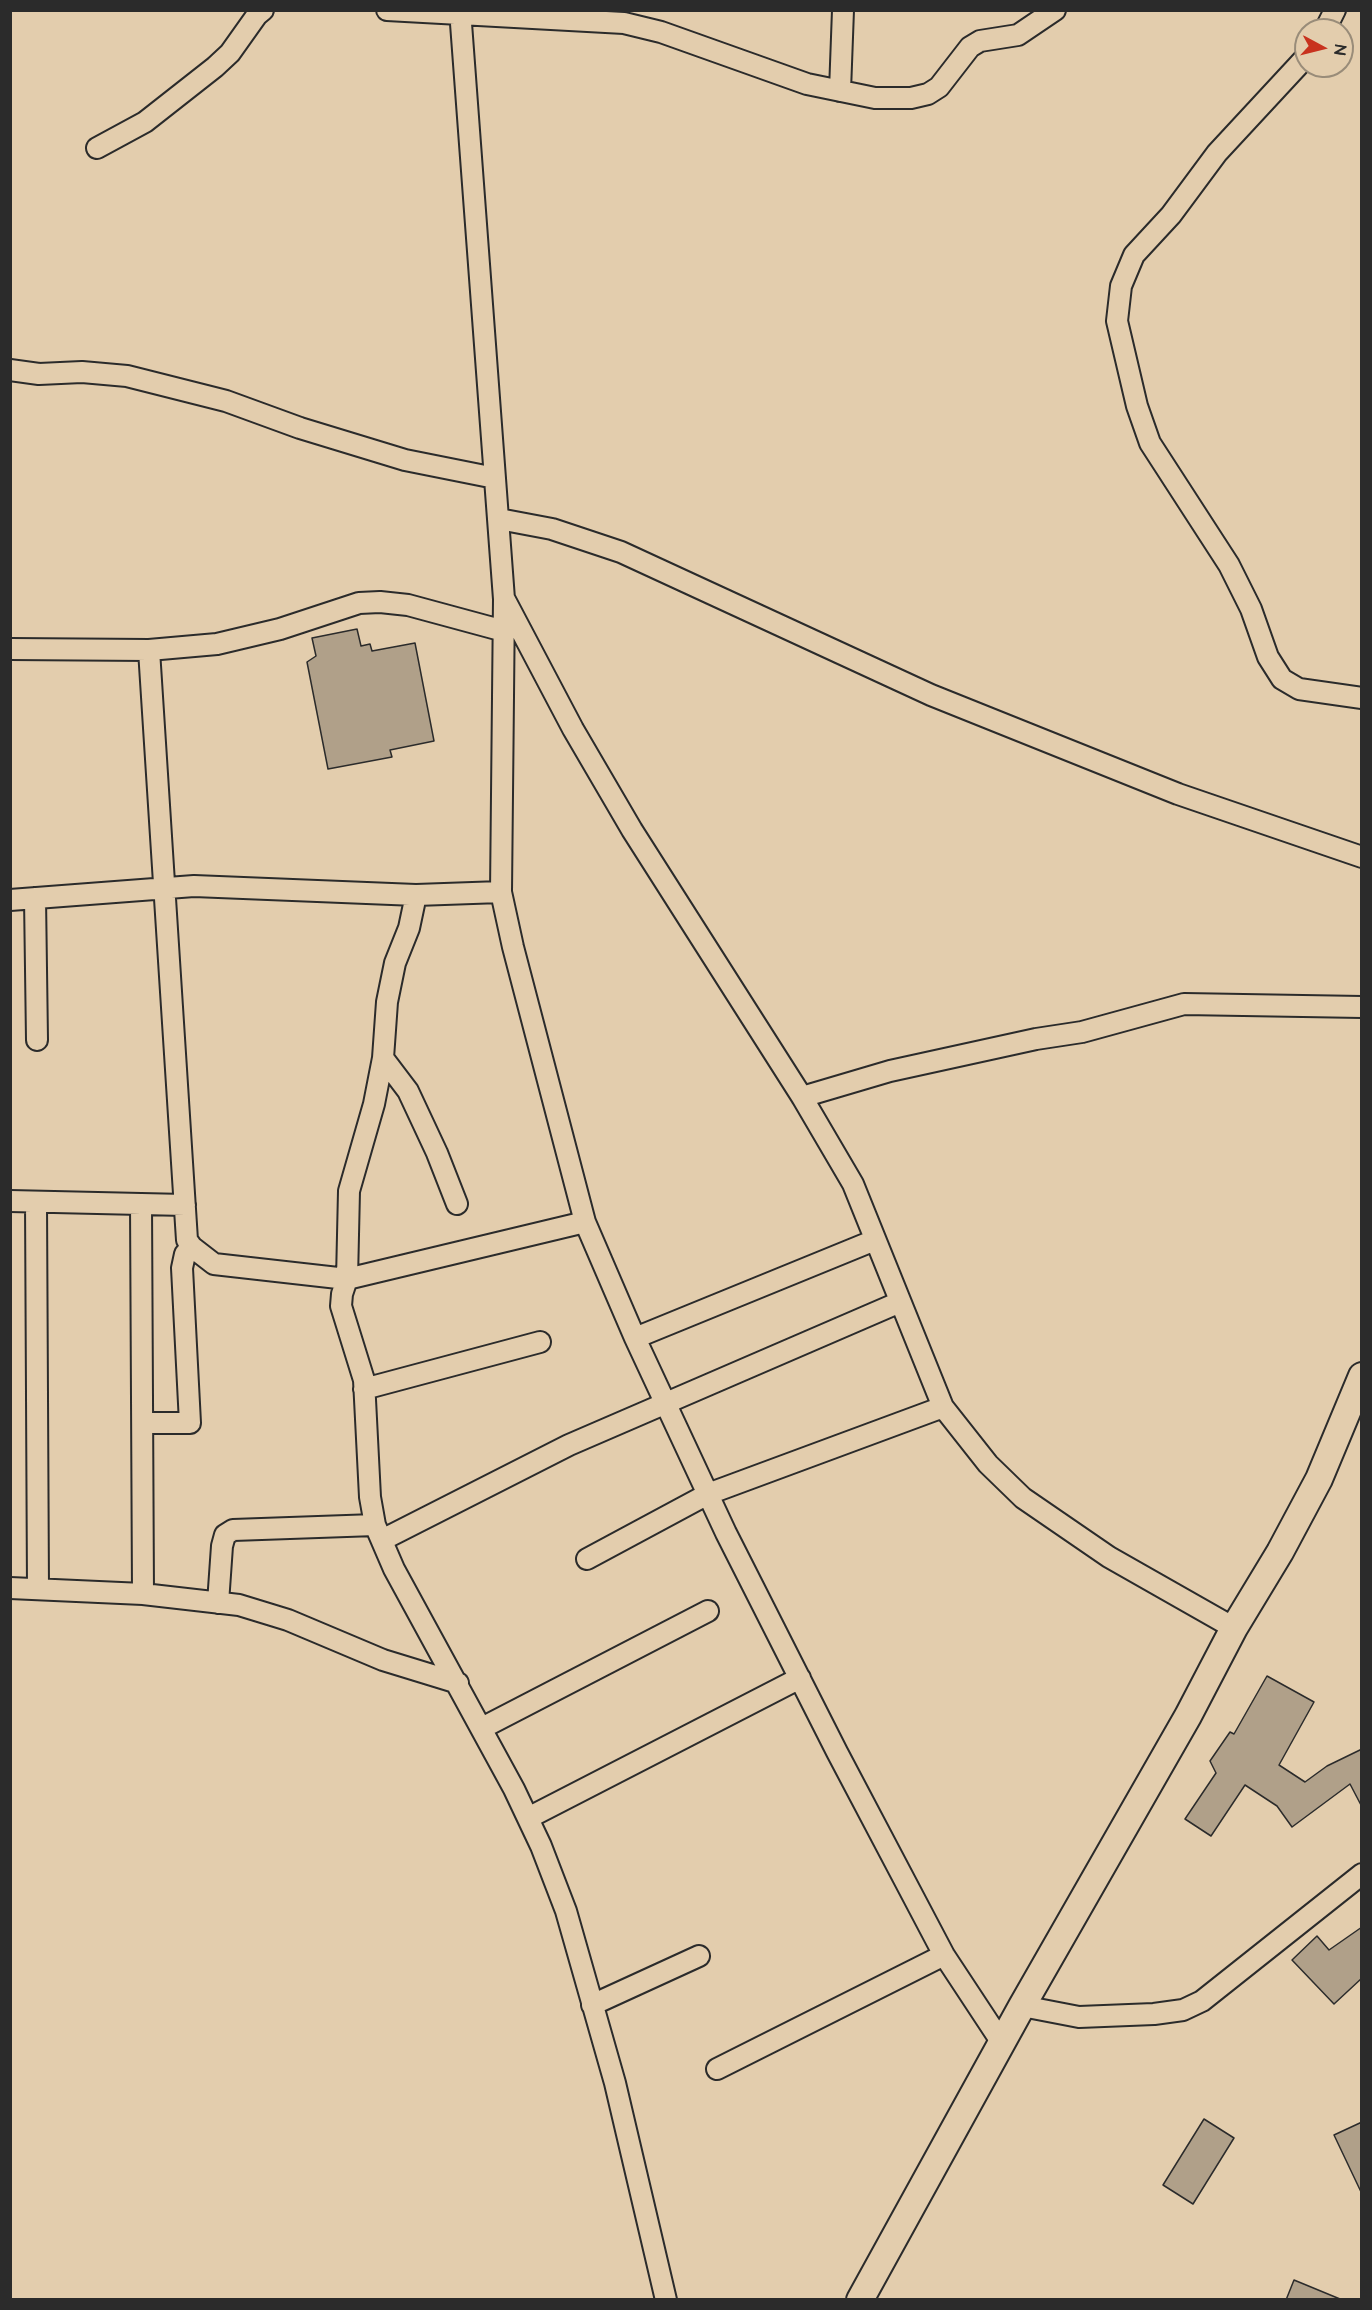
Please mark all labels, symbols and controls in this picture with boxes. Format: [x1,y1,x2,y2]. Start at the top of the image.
north arrow [1294,18,1354,78]
text: N [1328,44,1351,56]

